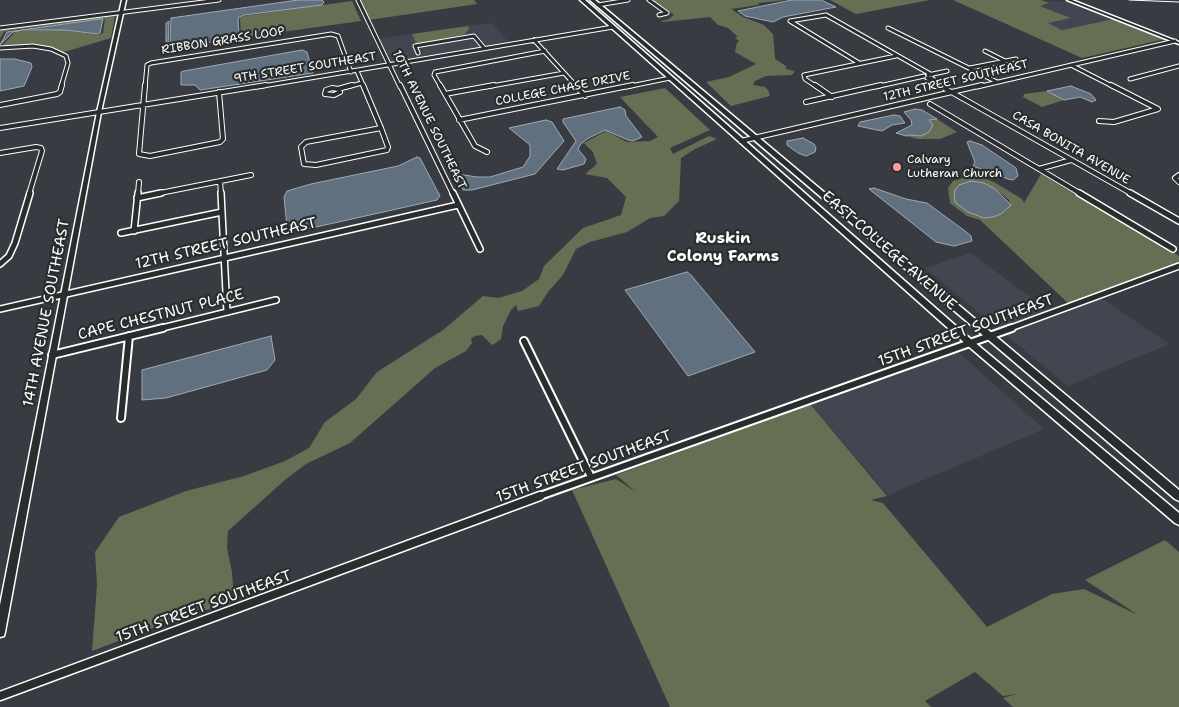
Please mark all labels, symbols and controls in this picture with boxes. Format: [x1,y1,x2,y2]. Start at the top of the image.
street label: RIBBON GRASS LOOP [160,24,286,58]
street label: 10TH AVENUE SOUTHEAST [389,48,469,192]
street label: 9TH STREET SOUTHEAST [233,50,377,86]
street label: 12TH STREET SOUTHEAST [882,57,1030,105]
street label: COLLEGE CHASE DRIVE [494,69,632,109]
street label: CASA BONITA AVENUE [1010,108,1132,188]
place label: Calvary Lutheran Church [907,153,1002,181]
marker: Calvary Lutheran Church [891,161,903,173]
street label: EAST COLLEGE AVENUE [818,188,960,314]
street label: 12TH STREET SOUTHEAST [134,214,318,274]
street label: 14TH AVENUE SOUTHEAST [20,218,74,408]
district label: Ruskin Colony Farms [667,229,779,267]
street label: CAPE CHESTNUT PLACE [76,286,246,344]
street label: 15TH STREET SOUTHEAST [876,291,1056,371]
street label: 15TH STREET SOUTHEAST [494,427,674,507]
street label: 15TH STREET SOUTHEAST [114,567,294,647]

